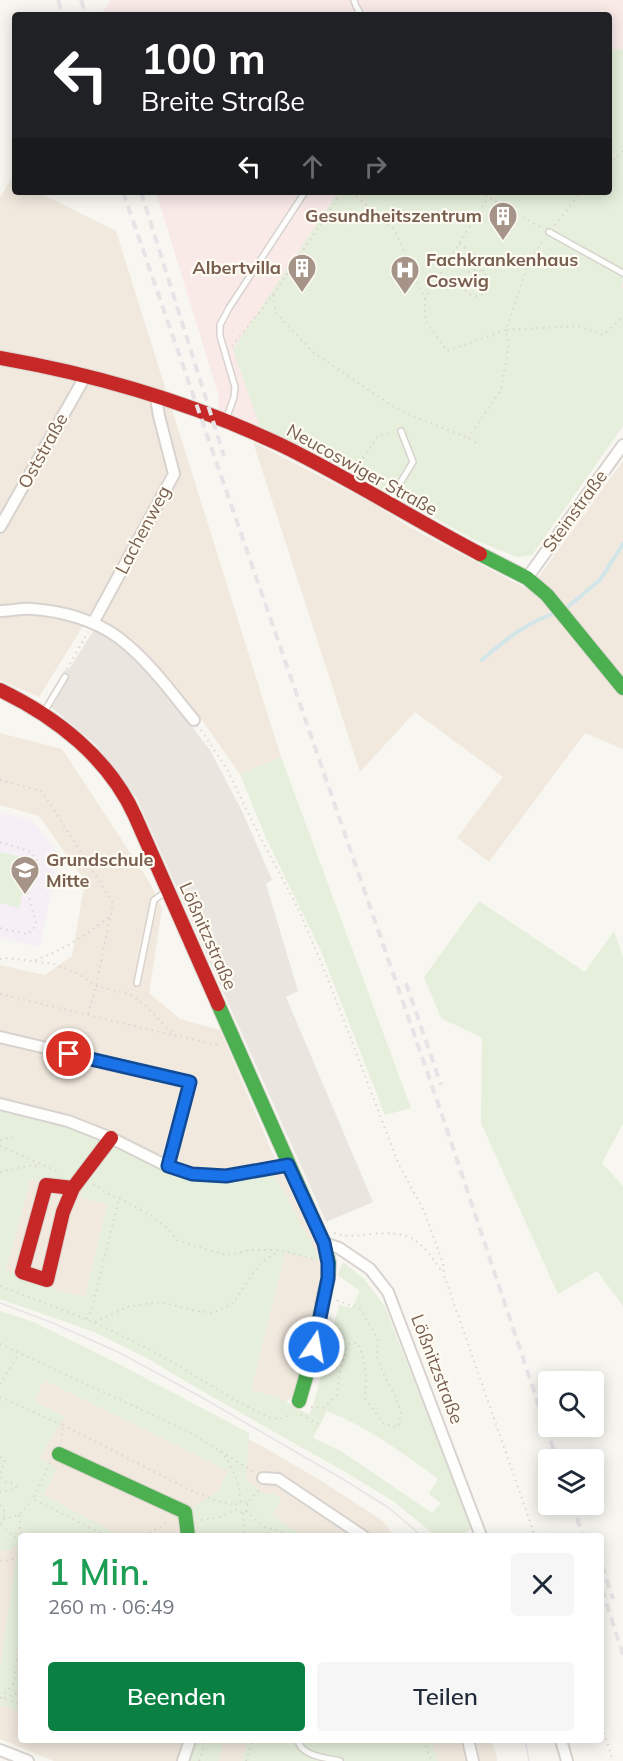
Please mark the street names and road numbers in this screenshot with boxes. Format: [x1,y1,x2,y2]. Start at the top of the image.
street label: Oststraße [12,409,73,492]
street label: Neucoswiger Straße [283,419,442,521]
street label: Steinstraße [537,465,612,556]
street label: Lachenweg [110,482,175,578]
street label: Lößnitzstraße [174,878,242,993]
street label: Lößnitzstraße [406,1311,469,1427]

